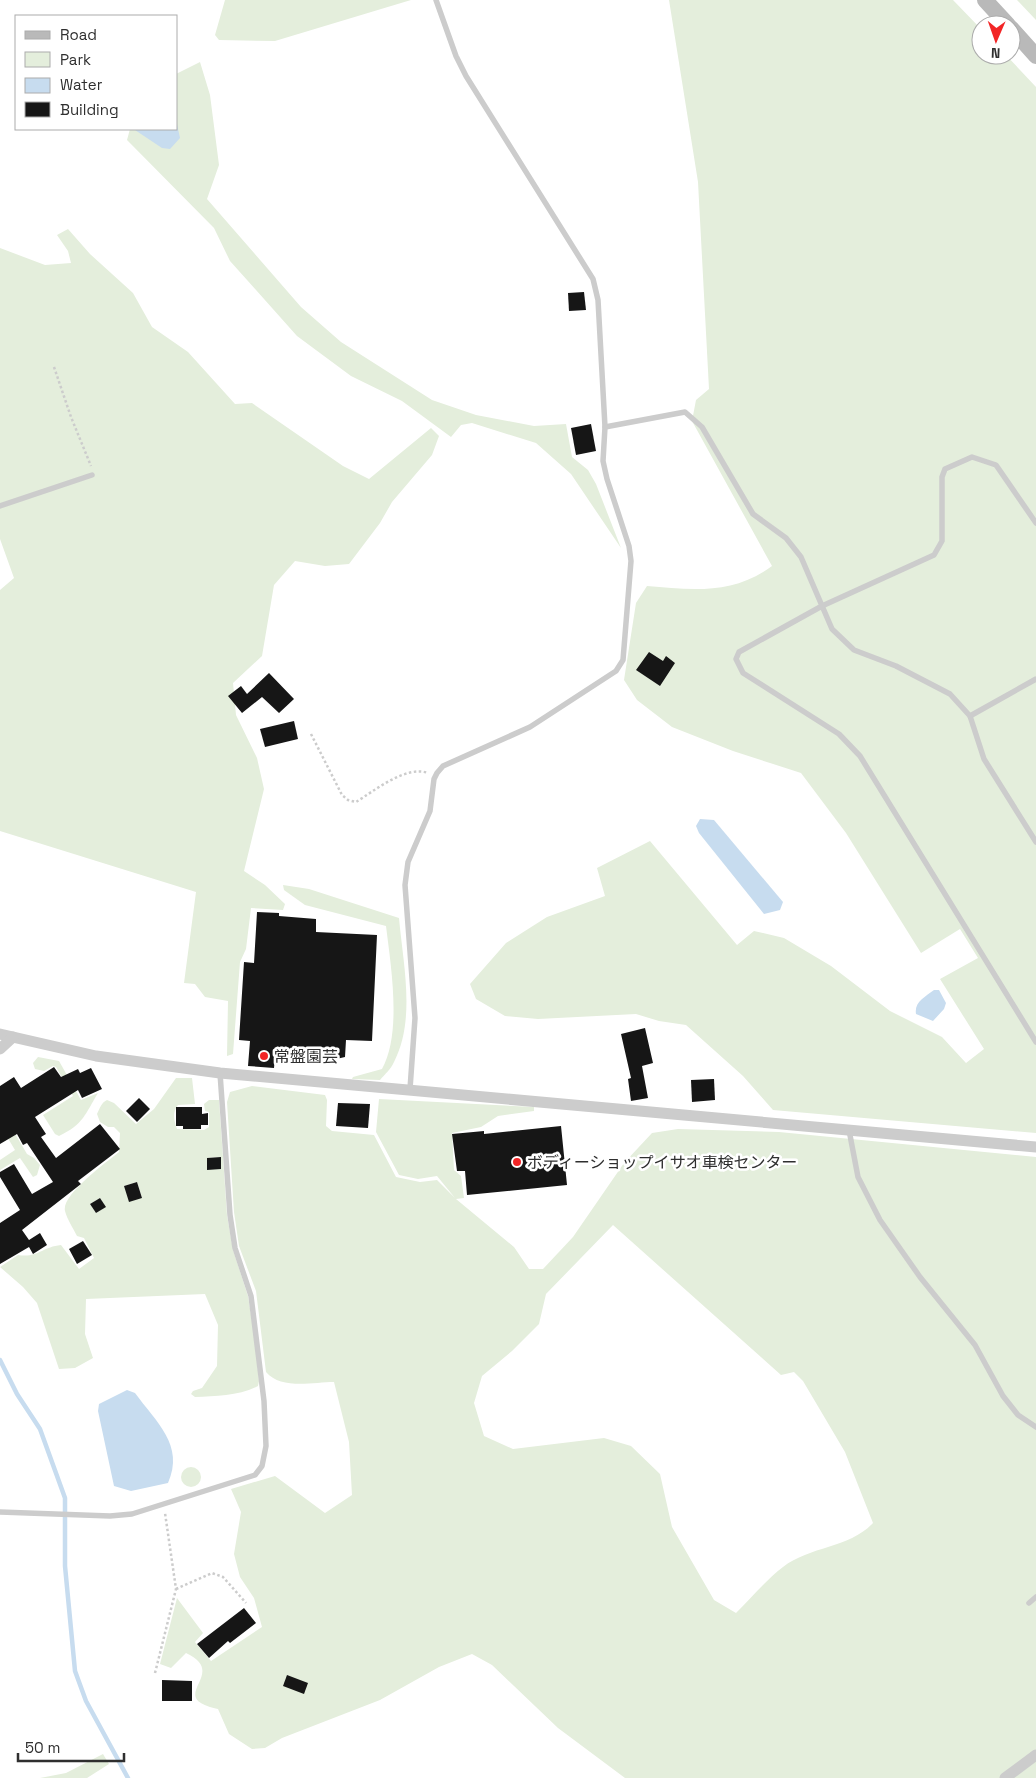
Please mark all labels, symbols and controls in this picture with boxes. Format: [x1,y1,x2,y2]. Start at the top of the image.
legend [15,15,178,130]
north arrow [971,15,1021,65]
text: Road [60,25,97,44]
text: N [991,44,1001,62]
text: Park [60,50,91,69]
text: Water [60,75,103,94]
text: Building [60,100,119,119]
place label: 常盤園芸 [274,1046,338,1067]
marker: 常盤園芸 [258,1050,270,1062]
place label: ボディーショップイサオ車検センター [527,1152,798,1173]
marker: ボディーショップイサオ車検センター [511,1156,523,1168]
scale bar [18,1730,124,1762]
text: 50 m [25,1738,60,1757]

